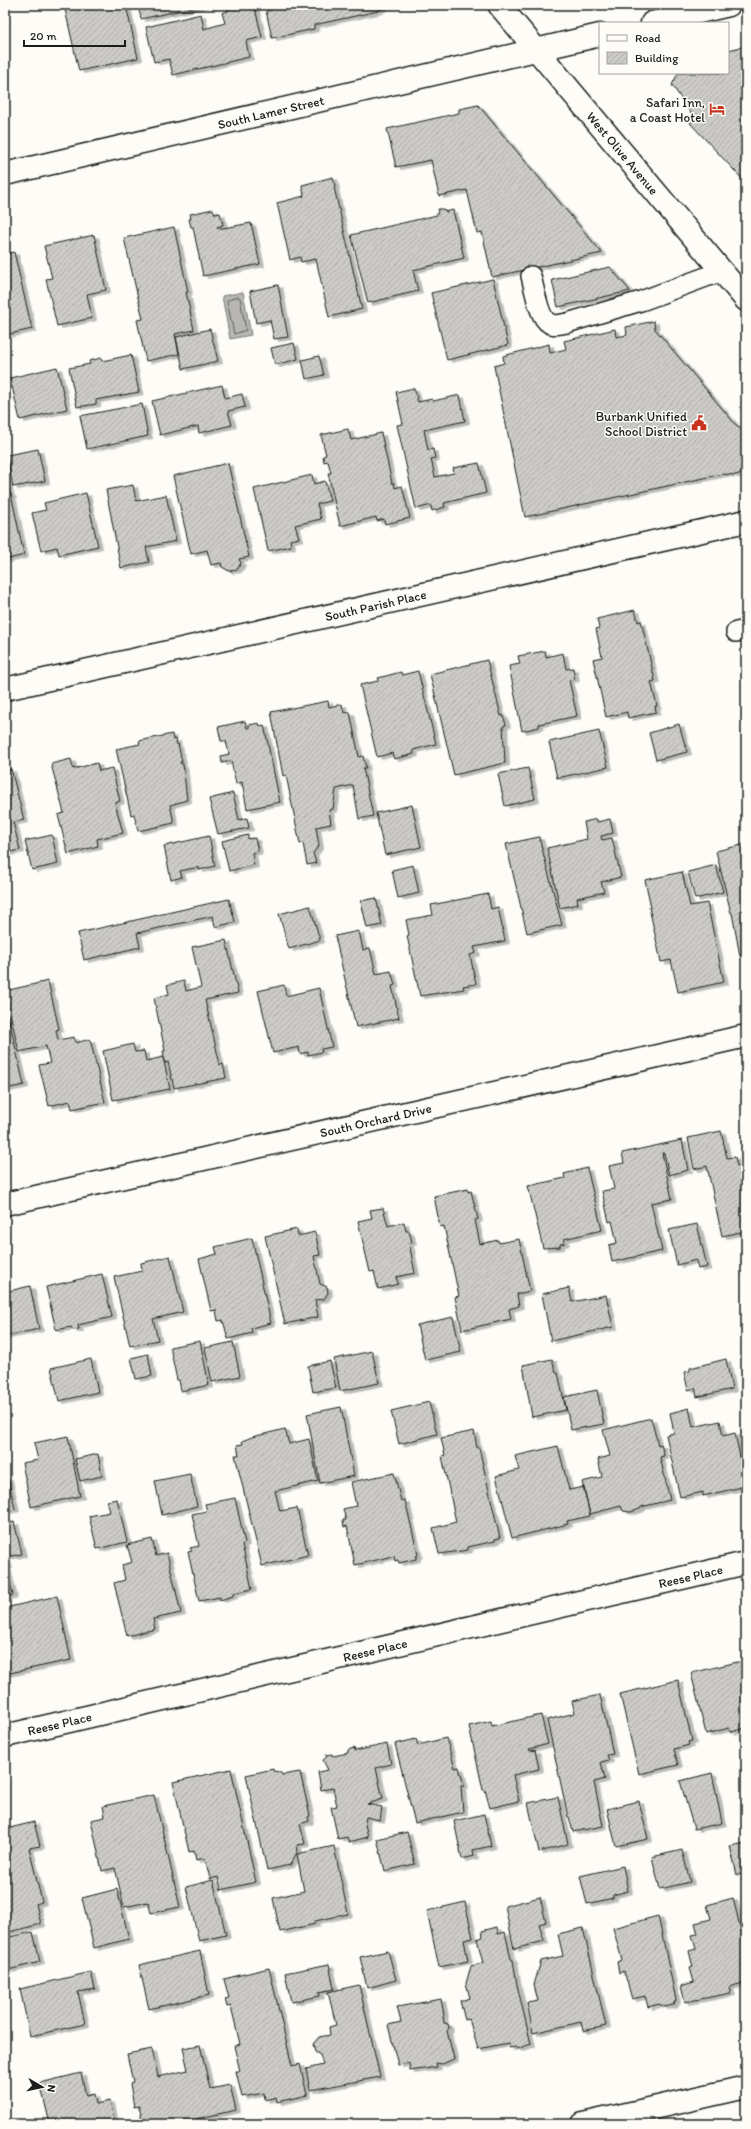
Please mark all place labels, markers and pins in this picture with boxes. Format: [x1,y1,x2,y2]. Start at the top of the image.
place label: Safari Inn, a Coast Hotel [630,95,705,125]
hotel icon: Safari Inn, a Coast Hotel [708,100,726,118]
place label: Burbank Unified School District [596,409,687,439]
public building icon: Burbank Unified School District [690,414,708,432]

